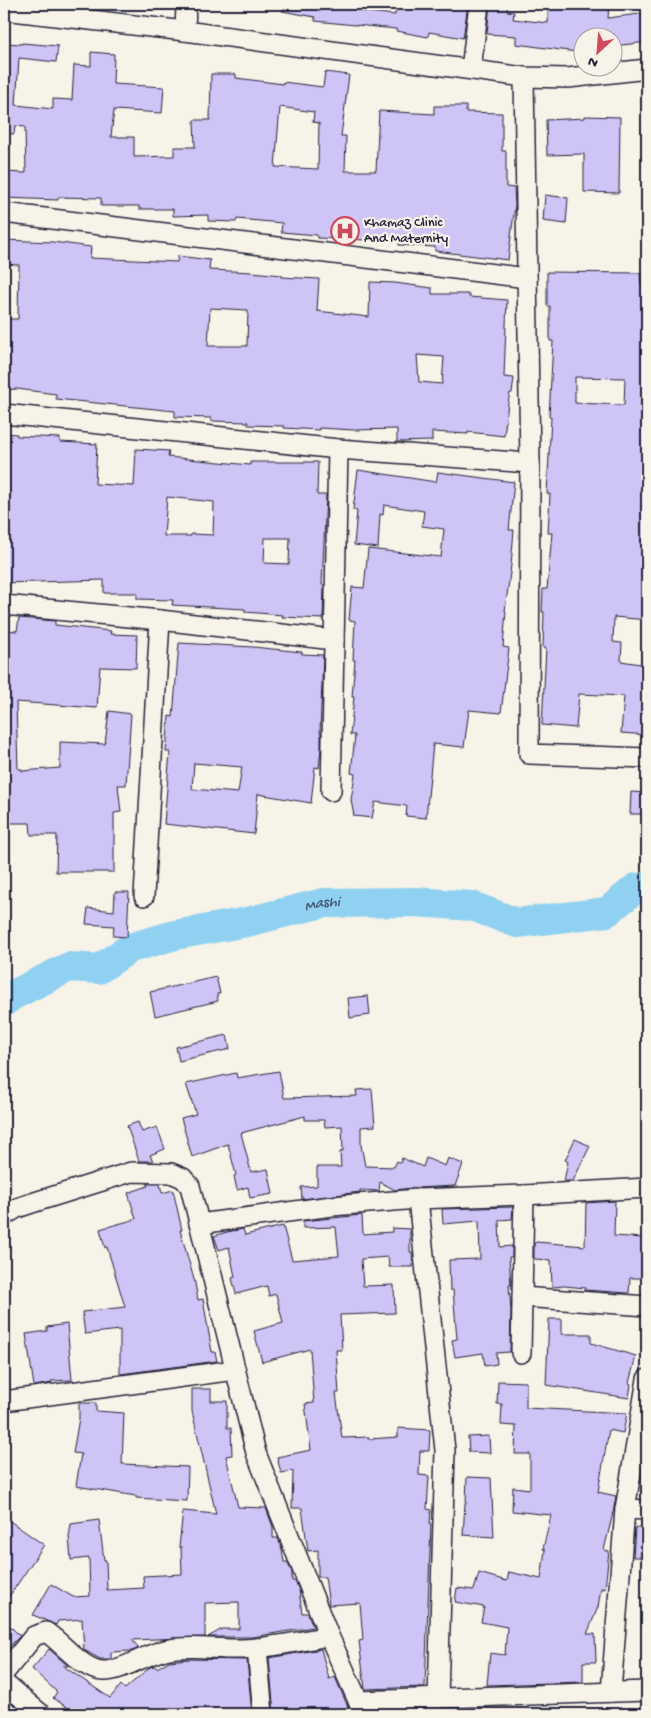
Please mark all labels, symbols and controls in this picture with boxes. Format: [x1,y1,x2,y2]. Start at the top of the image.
north arrow [574,28,624,78]
text: N [586,52,601,71]
place label: Khamaz Clinic And Maternity [364,215,448,248]
hospital icon: Khamaz Clinic And Maternity [330,216,360,246]
water label: Mashi [303,894,342,916]

